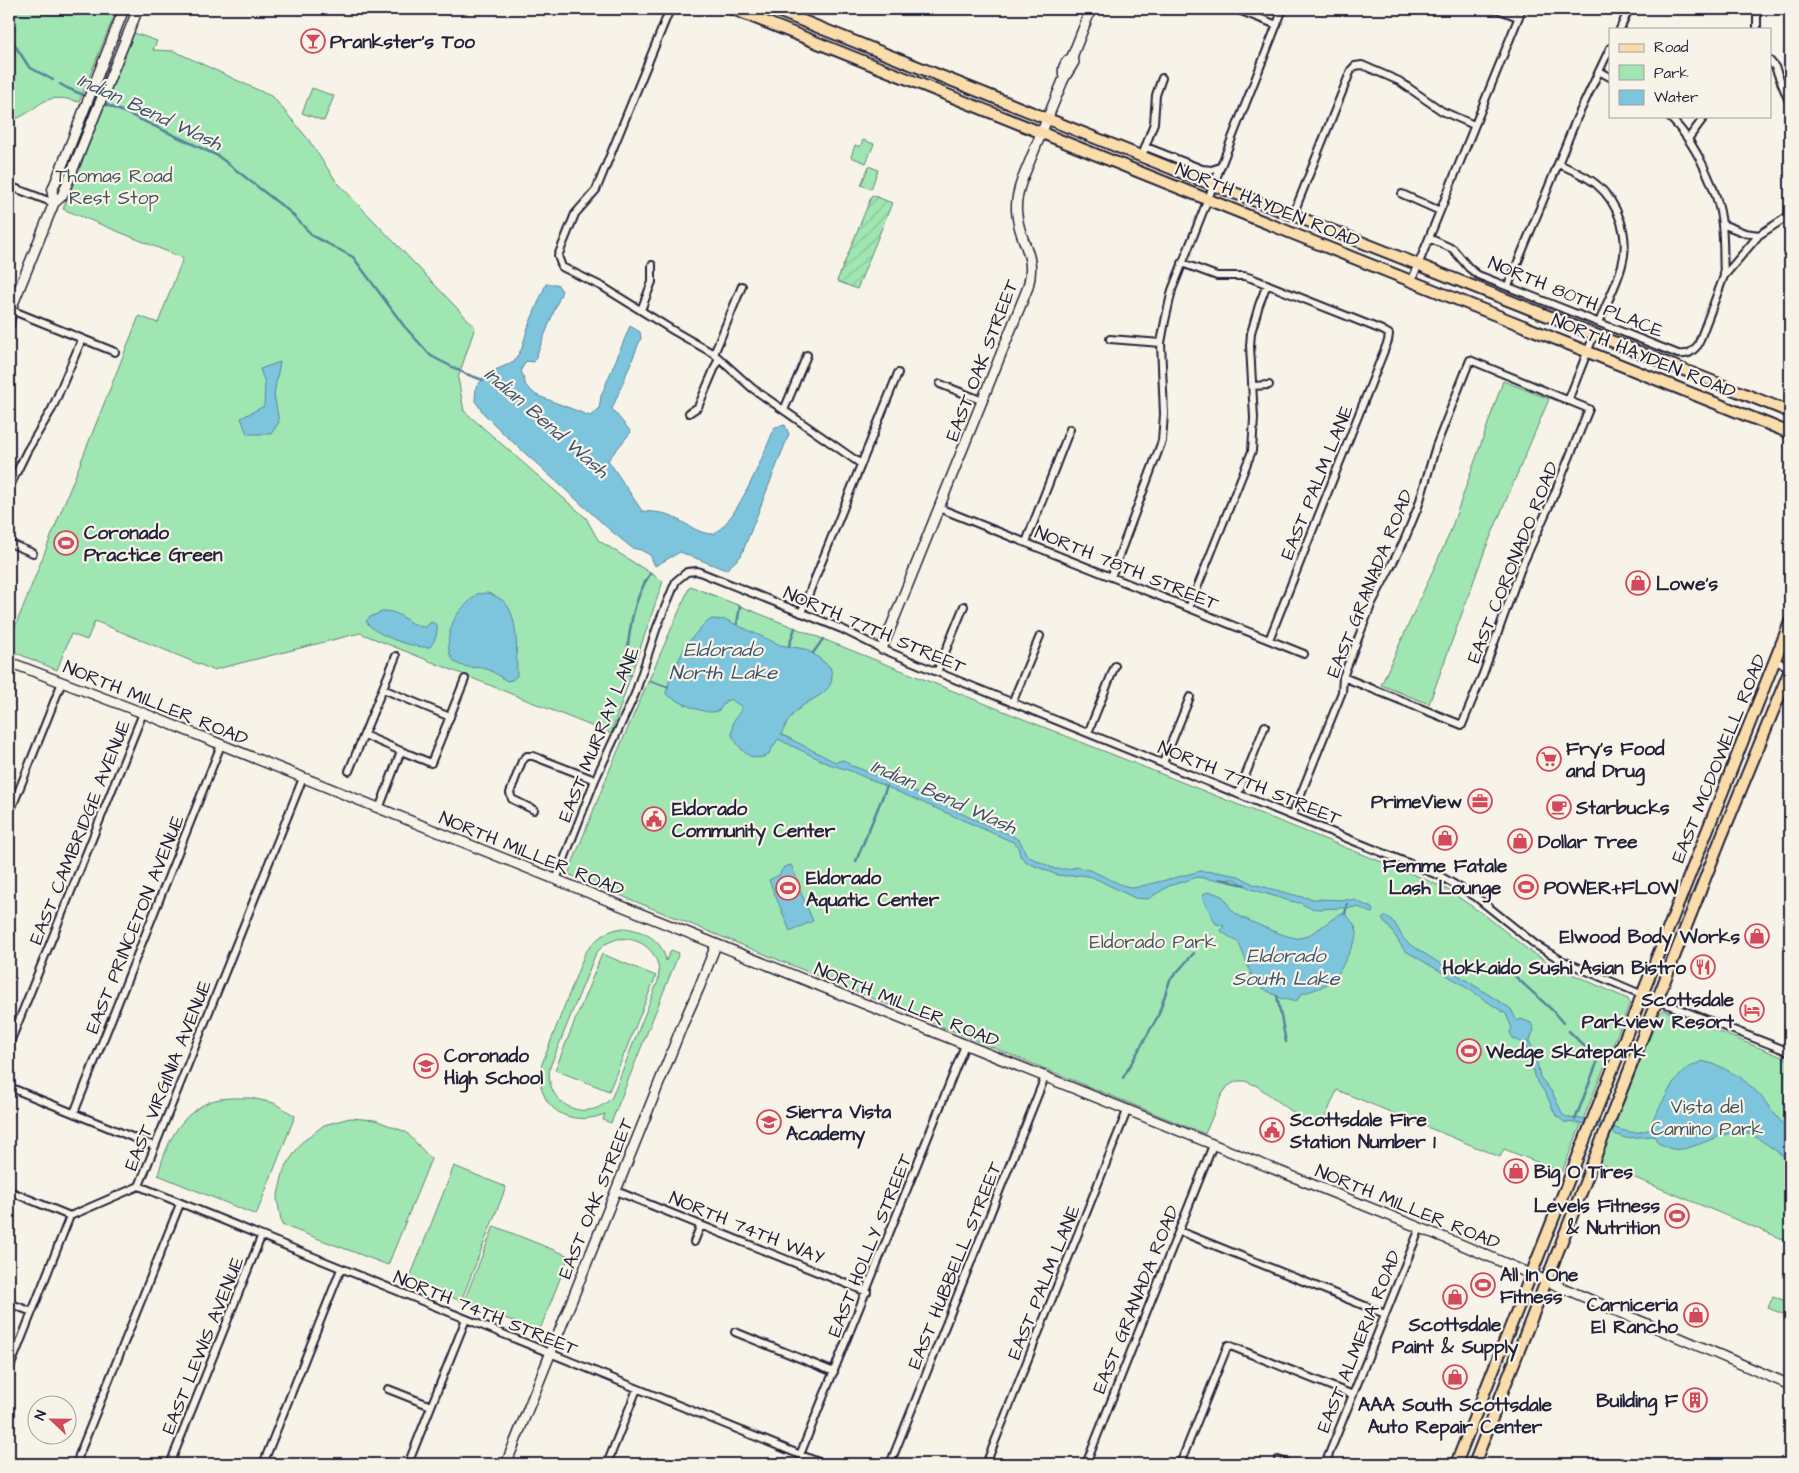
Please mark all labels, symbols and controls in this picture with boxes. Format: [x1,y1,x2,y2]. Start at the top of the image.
bar icon: Prankster's Too [300,28,326,54]
legend [1609,28,1772,118]
place label: Prankster's Too [330,29,475,56]
text: Road [1654,37,1689,58]
text: Park [1654,63,1689,84]
water label: Indian Bend Wash [73,66,228,158]
text: Water [1654,87,1698,108]
street label: NORTH HAYDEN ROAD [1171,156,1364,255]
park label: Thomas Road Rest Stop [55,163,173,212]
street label: NORTH 80TH PLACE [1484,250,1667,345]
street label: EAST OAK STREET [939,276,1026,445]
street label: NORTH HAYDEN ROAD [1547,307,1740,406]
water label: Indian Bend Wash [478,361,615,485]
street label: EAST PALM LANE [1274,401,1361,564]
street label: EAST CORONADO ROAD [1461,458,1566,667]
street label: EAST GRANADA ROAD [1320,485,1421,682]
street label: NORTH 78TH STREET [1031,519,1223,618]
place label: Coronado Practice Green [84,520,223,569]
sports icon: Coronado Practice Green [53,530,79,556]
shop icon: Lowe's [1625,570,1651,596]
place label: Lowe's [1656,571,1719,598]
street label: NORTH 77TH STREET [779,580,970,681]
water label: Eldorado North Lake [669,636,778,687]
street label: EAST MURRAY LANE [552,643,647,826]
street label: EAST MCDOWELL ROAD [1665,650,1774,867]
street label: NORTH MILLER ROAD [59,654,252,753]
street label: EAST CAMBRIDGE AVENUE [23,716,138,949]
street label: NORTH 77TH STREET [1154,734,1345,833]
place label: Fry's Food and Drug [1565,736,1665,786]
supermarket icon: Fry's Food and Drug [1536,746,1562,772]
water label: Indian Bend Wash [866,752,1022,842]
office icon: PrimeView [1467,788,1493,814]
place label: PrimeView [1371,789,1462,816]
cafe icon: Starbucks [1546,794,1572,820]
place label: Starbucks [1575,795,1670,822]
place label: Eldorado Community Center [672,796,836,846]
street label: NORTH MILLER ROAD [435,805,628,904]
public building icon: Eldorado Community Center [641,806,667,832]
street label: EAST PRINCETON AVENUE [79,811,192,1038]
shop icon: Femme Fatale Lash Lounge [1432,825,1458,851]
shop icon: Dollar Tree [1507,828,1533,854]
place label: Dollar Tree [1538,829,1638,856]
place label: Femme Fatale Lash Lounge [1383,853,1508,903]
place label: Eldorado Aquatic Center [806,865,940,914]
sports icon: POWER+FLOW [1513,874,1539,900]
sports icon: Eldorado Aquatic Center [775,875,801,901]
place label: POWER+FLOW [1544,875,1679,902]
shop icon: Elwood Body Works [1744,923,1770,949]
place label: Elwood Body Works [1559,924,1740,952]
park label: Eldorado Park [1090,929,1217,956]
water label: Eldorado South Lake [1232,942,1341,993]
restaurant icon: Hokkaido Sushi Asian Bistro [1690,954,1716,980]
place label: Hokkaido Sushi Asian Bistro [1442,955,1686,982]
street label: NORTH MILLER ROAD [810,956,1003,1055]
street label: EAST VIRGINIA AVENUE [118,976,219,1175]
place label: Scottsdale Parkview Resort [1582,987,1735,1036]
hotel icon: Scottsdale Parkview Resort [1739,997,1765,1023]
sports icon: Wedge Skatepark [1456,1038,1482,1064]
place label: Wedge Skatepark [1485,1039,1646,1067]
place label: Coronado High School [444,1043,543,1093]
school or university icon: Coronado High School [413,1053,439,1079]
park label: Vista del Camino Park [1651,1094,1764,1143]
place label: Sierra Vista Academy [785,1099,892,1149]
place label: Scottsdale Fire Station Number 1 [1289,1107,1436,1156]
school or university icon: Sierra Vista Academy [756,1109,782,1135]
street label: EAST OAK STREET [552,1114,641,1283]
public building icon: Scottsdale Fire Station Number 1 [1259,1117,1285,1143]
street label: EAST HOLLY STREET [821,1150,920,1341]
street label: EAST HUBBELL STREET [901,1158,1009,1373]
street label: NORTH MILLER ROAD [1311,1158,1504,1257]
shop icon: Big O Tires [1503,1158,1529,1184]
place label: Big O Tires [1534,1159,1634,1187]
street label: NORTH 74TH WAY [665,1185,828,1272]
place label: Levels Fitness & Nutrition [1534,1193,1660,1242]
street label: EAST PALM LANE [1001,1201,1088,1364]
street label: EAST GRANADA ROAD [1086,1201,1187,1398]
sports icon: Levels Fitness & Nutrition [1664,1203,1690,1229]
street label: EAST ALMERIA ROAD [1310,1246,1408,1437]
street label: EAST LEWIS AVENUE [155,1253,251,1438]
place label: All In One Fitness [1500,1262,1579,1311]
street label: NORTH 74TH STREET [389,1264,582,1363]
sports icon: All In One Fitness [1470,1272,1496,1298]
shop icon: Scottsdale Paint & Supply [1442,1284,1468,1310]
place label: Carniceria El Rancho [1587,1292,1678,1341]
shop icon: Carniceria El Rancho [1683,1302,1709,1328]
place label: Scottsdale Paint & Supply [1392,1312,1519,1362]
shop icon: AAA South Scottsdale Auto Repair Center [1442,1364,1468,1390]
building icon: Building F [1682,1387,1708,1413]
place label: Building F [1596,1388,1679,1416]
place label: AAA South Scottsdale Auto Repair Center [1358,1392,1553,1441]
north arrow [28,1396,78,1446]
text: N [30,1407,52,1423]

